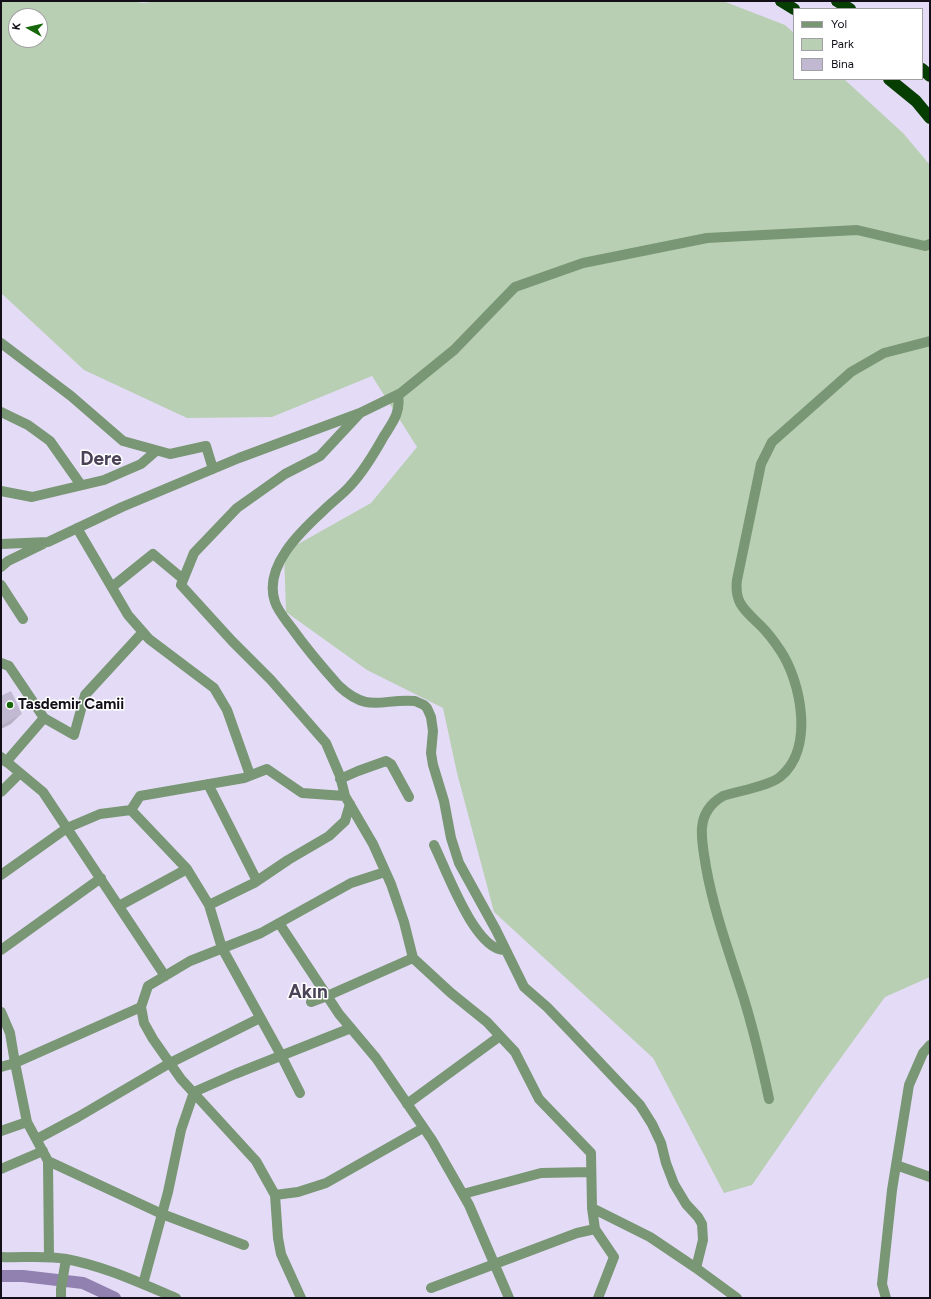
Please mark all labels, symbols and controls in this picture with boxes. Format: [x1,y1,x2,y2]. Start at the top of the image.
north arrow [8,8,48,48]
legend [793,8,923,80]
text: Yol [831,17,847,31]
text: K [10,22,24,31]
text: Park [831,37,854,51]
text: Bina [831,57,854,71]
district label: Dere [80,448,122,470]
place label: Tasdemir Camii [18,696,124,714]
marker: Tasdemir Camii [5,700,15,710]
district label: Akın [288,981,328,1003]

